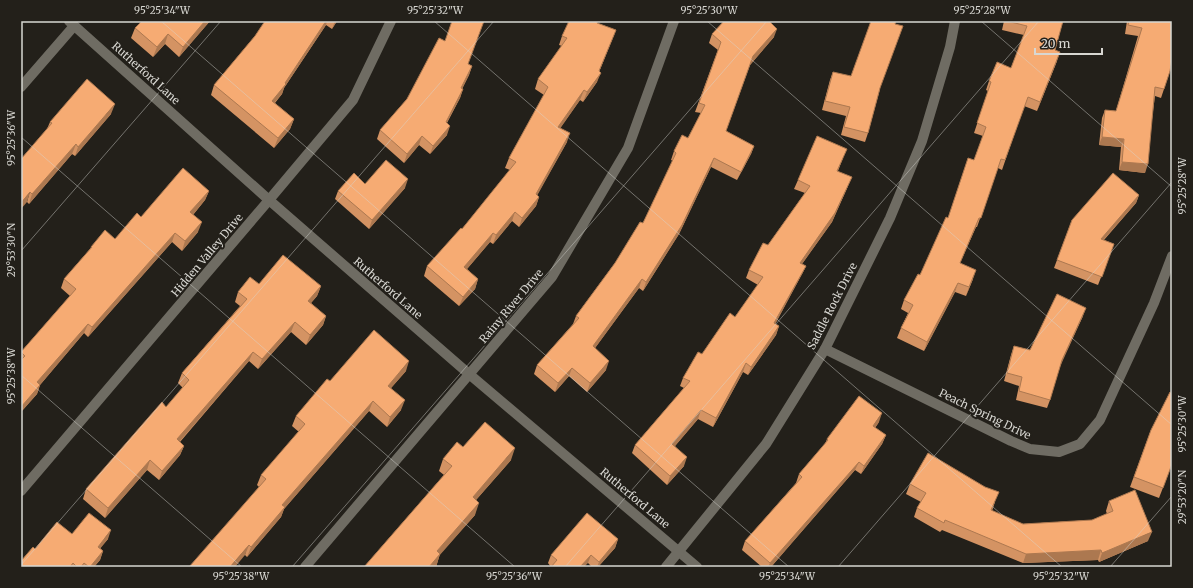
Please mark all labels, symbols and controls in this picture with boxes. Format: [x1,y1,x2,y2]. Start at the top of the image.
text: 95°25'34"W [134,4,191,17]
text: 95°25'32"W [407,4,464,17]
text: 95°25'30"W [680,4,739,17]
text: 95°25'28"W [954,4,1011,17]
scale bar [1035,30,1102,56]
text: 20 m [1041,36,1070,51]
street label: Rutherford Lane [109,39,183,107]
text: 95°25'36"W [5,109,18,166]
text: 95°25'28"W [1176,157,1189,214]
street label: Hidden Valley Drive [168,210,246,299]
text: 29°53'30"N [5,223,18,277]
street label: Rutherford Lane [351,254,426,322]
street label: Saddle Rock Drive [804,260,860,352]
street label: Rainy River Drive [476,266,546,346]
text: 95°25'38"W [5,347,18,404]
street label: Peach Spring Drive [937,386,1033,442]
text: 95°25'30"W [1176,394,1189,453]
street label: Rutherford Lane [597,465,673,531]
text: 29°53'20"N [1176,470,1189,524]
text: 95°25'38"W [213,570,270,583]
text: 95°25'36"W [486,570,543,583]
text: 95°25'34"W [759,570,816,583]
text: 95°25'32"W [1033,570,1090,583]

